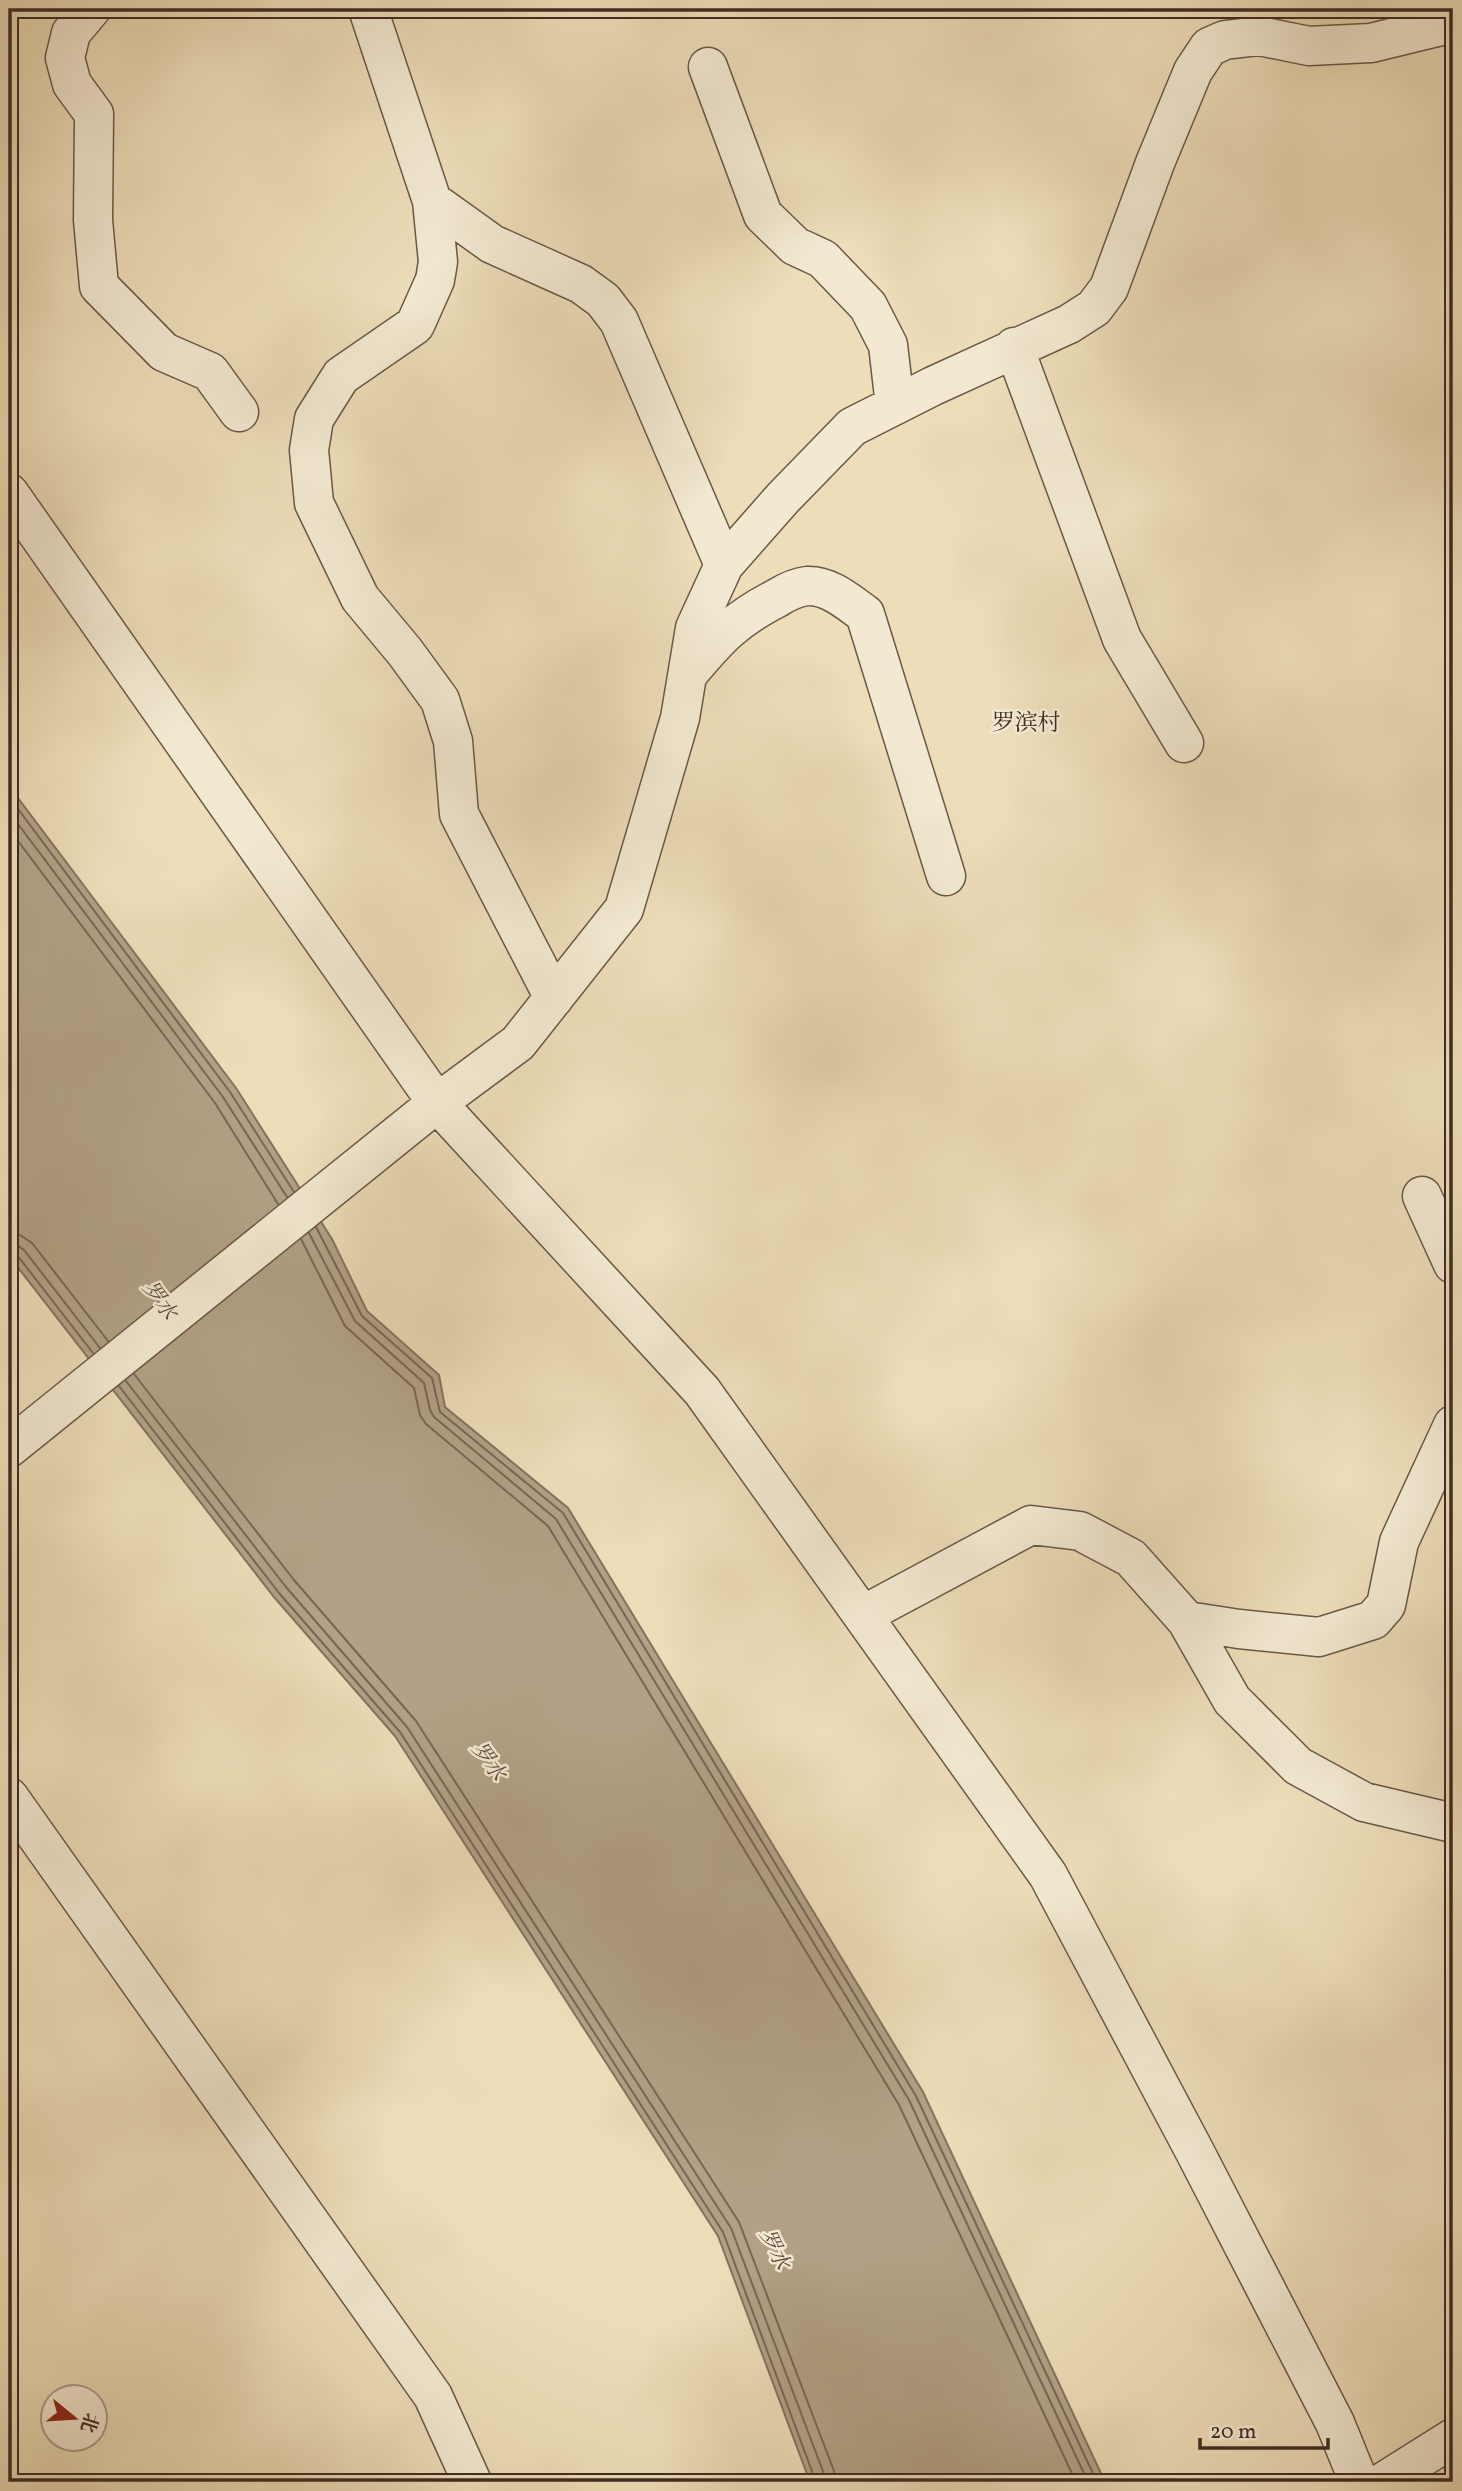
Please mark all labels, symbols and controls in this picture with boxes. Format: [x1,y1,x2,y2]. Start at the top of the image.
district label: 罗滨村 [992,708,1061,740]
water label: 罗水 [135,1275,184,1328]
water label: 罗水 [464,1736,513,1789]
water label: 罗水 [751,2224,797,2277]
north arrow [38,2382,108,2452]
scale bar [1200,2407,1327,2451]
text: 北 [73,2410,104,2436]
text: 20 m [1210,2418,1256,2447]

